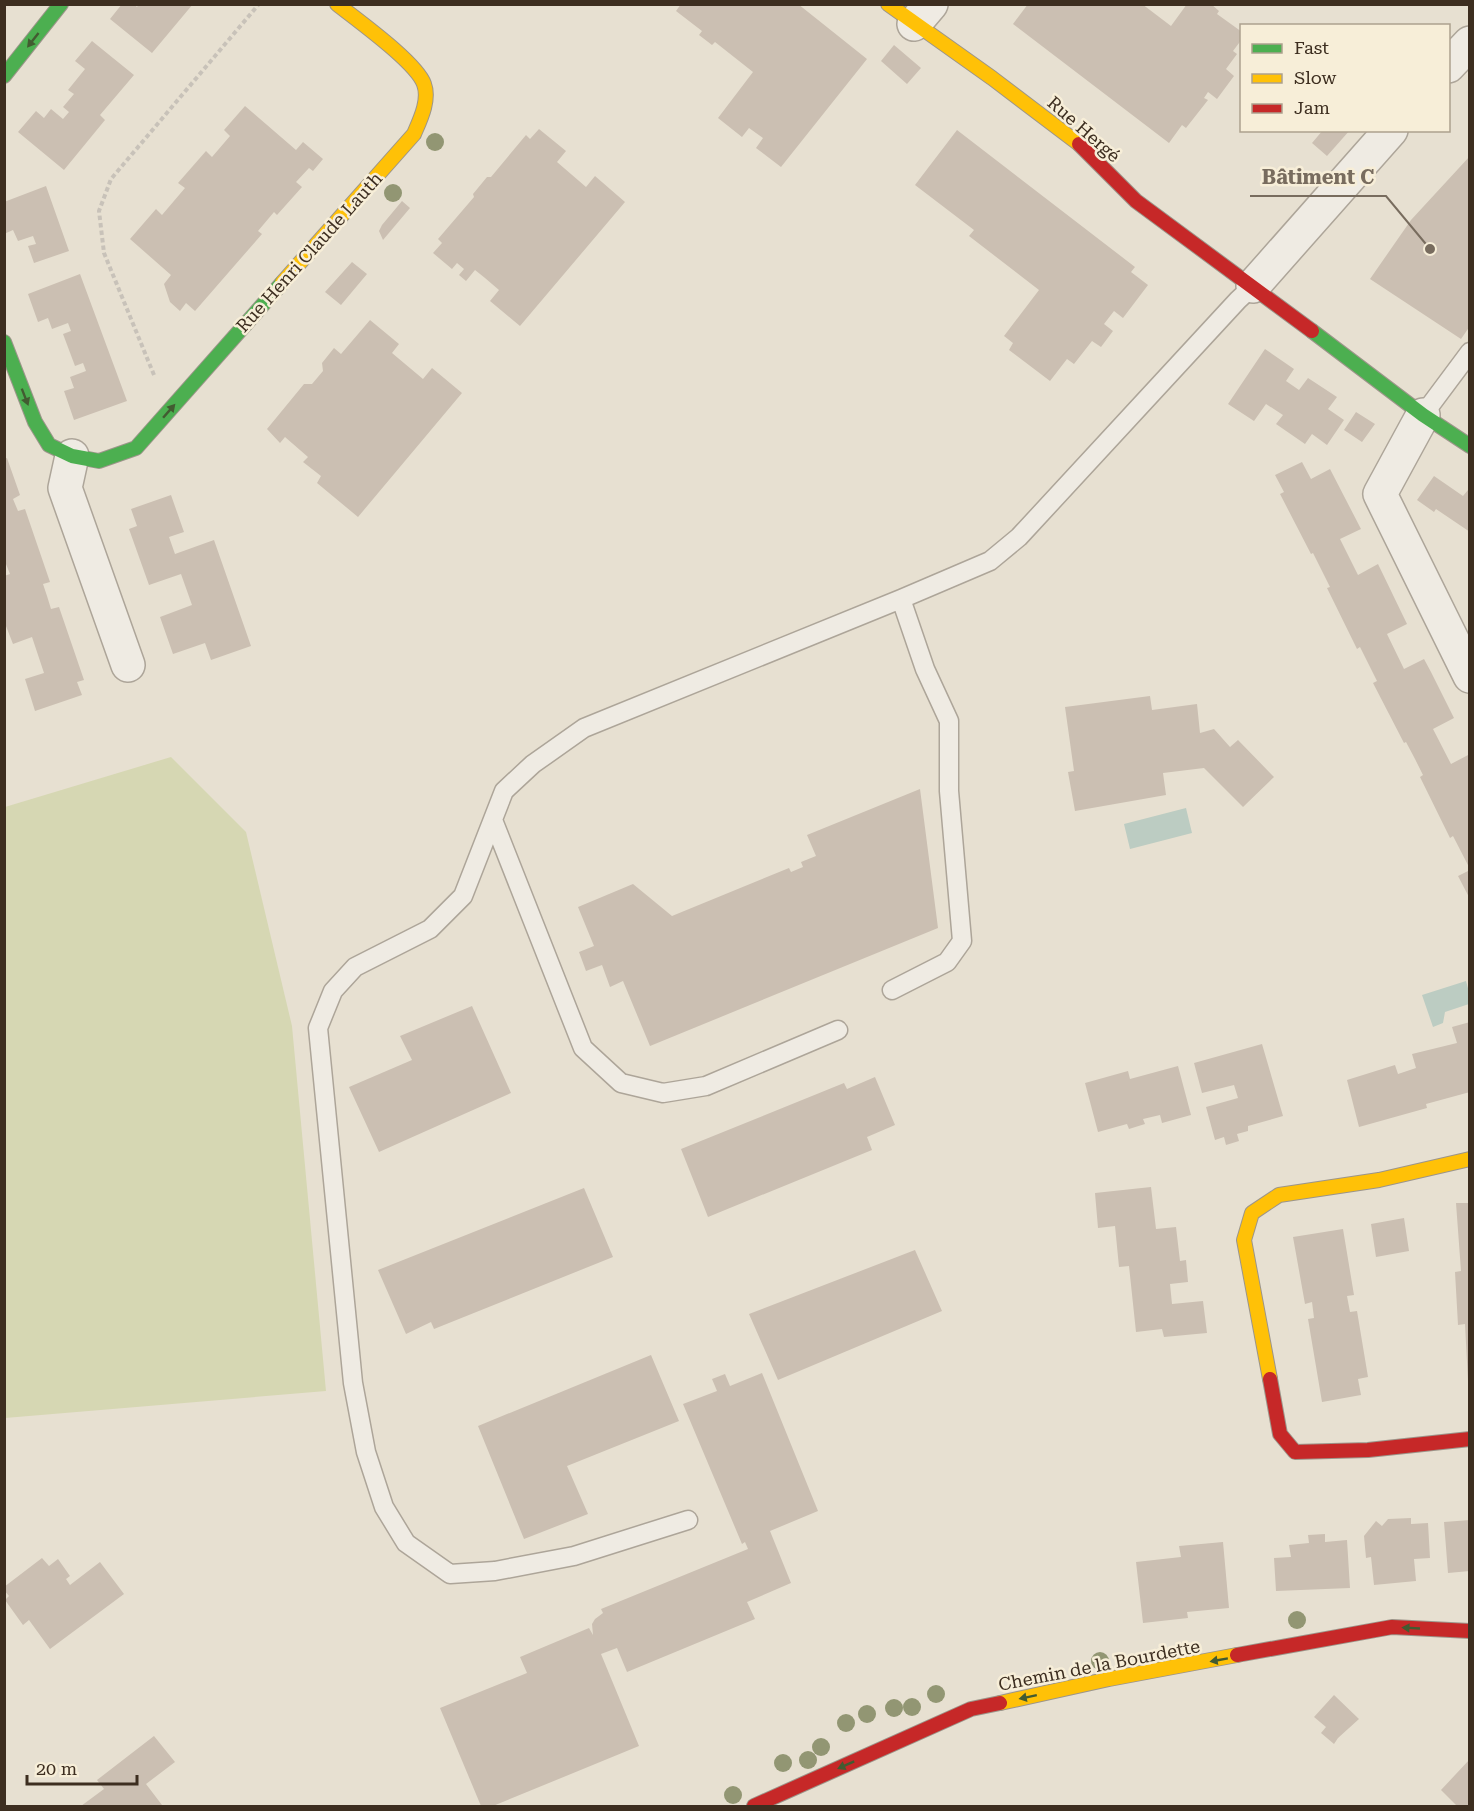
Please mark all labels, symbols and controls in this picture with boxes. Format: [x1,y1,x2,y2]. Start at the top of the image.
legend [1240,24,1450,132]
one-way arrow [27,33,40,48]
text: Fast [1294,37,1329,58]
text: Slow [1294,67,1336,88]
street label: Rue Hergé [1043,92,1125,166]
text: Jam [1294,97,1330,118]
callout: Bâtiment C [1250,158,1386,196]
text: Bâtiment C [1262,165,1374,189]
street label: Rue Henri Claude Lauth [232,168,387,336]
one-way arrow [21,388,30,406]
one-way arrow [162,403,175,418]
one-way arrow [1402,1624,1421,1633]
street label: Chemin de la Bourdette [996,1635,1202,1695]
one-way arrow [1210,1656,1229,1665]
one-way arrow [1018,1693,1037,1702]
scale bar [27,1748,136,1786]
text: 20 m [36,1758,77,1779]
one-way arrow [838,1761,855,1770]

